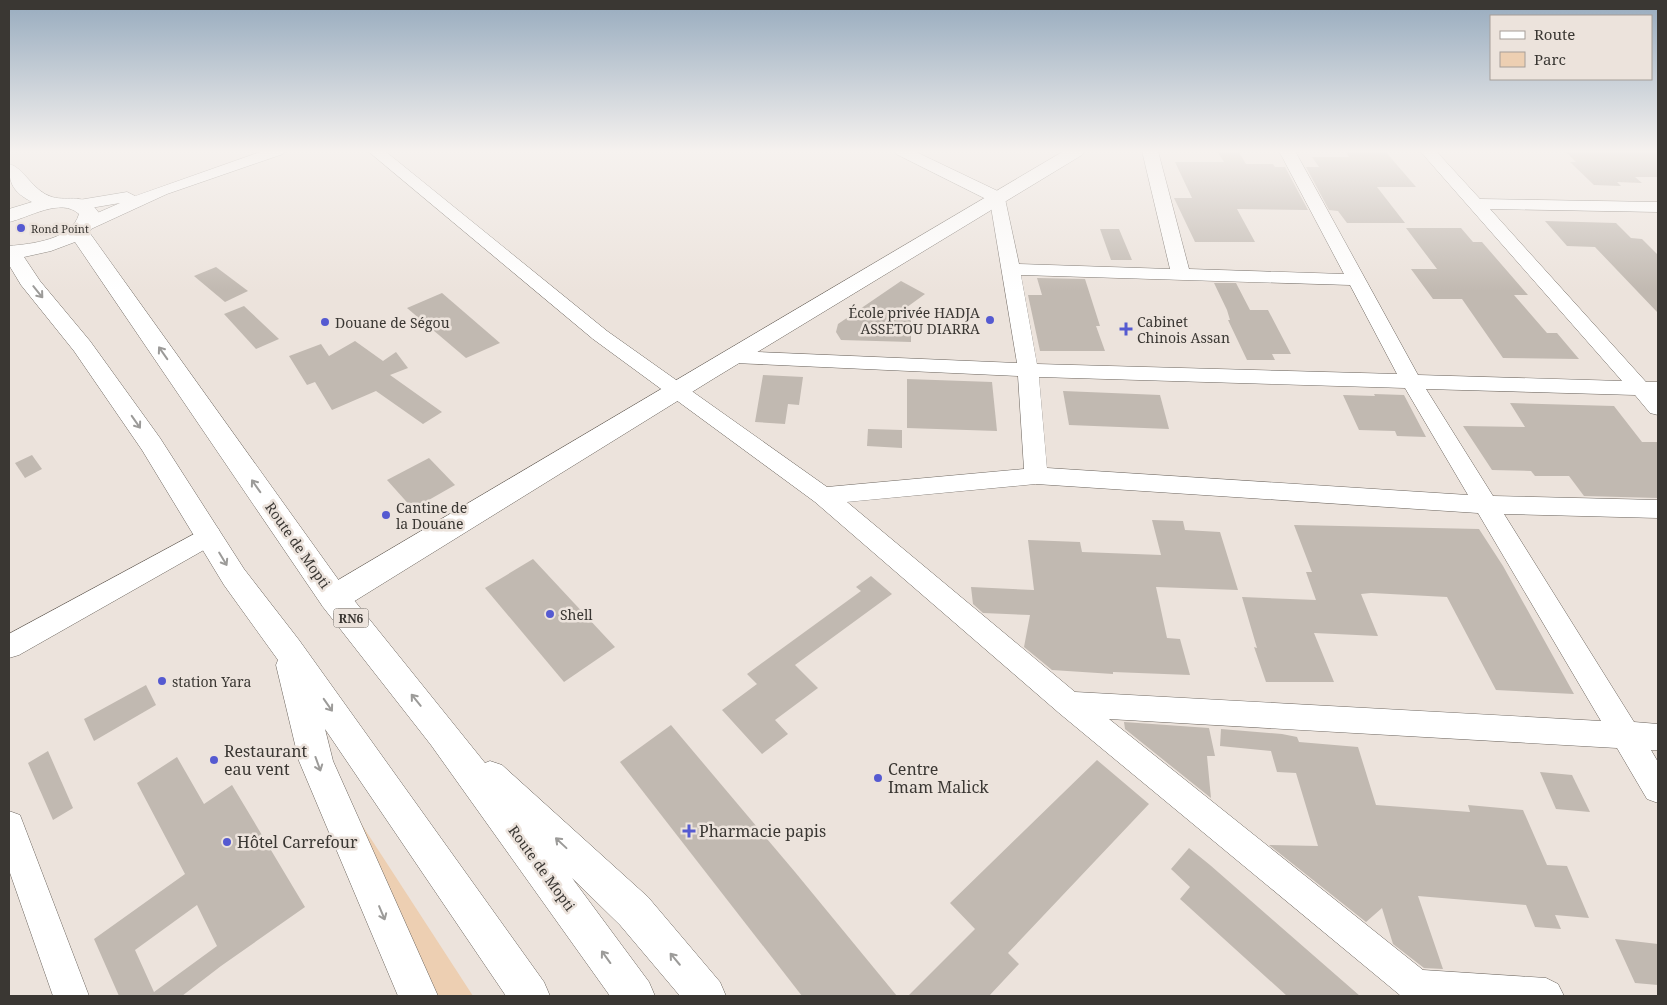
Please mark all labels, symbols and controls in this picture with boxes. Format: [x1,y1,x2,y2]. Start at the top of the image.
legend [1490,15,1652,80]
text: Route [1534,24,1575,44]
text: Parc [1534,49,1566,69]
place label: Rond Point [31,221,89,236]
marker: Rond Point [15,222,27,234]
one-way arrow [33,286,44,299]
place label: École privée HADJA ASSETOU DIARRA [848,303,980,338]
place label: Cabinet Chinois Assan [1137,312,1230,347]
place label: Douane de Ségou [335,313,450,332]
marker: École privée HADJA ASSETOU DIARRA [984,314,996,326]
marker: Douane de Ségou [319,316,331,328]
marker: Cabinet Chinois Assan [1119,322,1133,336]
one-way arrow [158,346,168,360]
one-way arrow [131,415,141,429]
one-way arrow [251,479,261,493]
street label: Route de Mopti [261,498,335,592]
place label: Cantine de la Douane [396,498,467,533]
marker: Cantine de la Douane [380,509,392,521]
one-way arrow [219,552,229,566]
place label: Shell [560,605,593,624]
road number: RN6 [334,608,368,628]
marker: Shell [544,608,556,620]
place label: station Yara [172,672,251,691]
marker: station Yara [156,675,168,687]
one-way arrow [410,694,421,707]
one-way arrow [323,698,333,712]
place label: Restaurant eau vent [224,740,308,780]
marker: Restaurant eau vent [208,754,220,766]
one-way arrow [313,756,323,771]
place label: Centre Imam Malick [888,758,989,798]
marker: Centre Imam Malick [872,772,884,784]
place label: Pharmacie papis [699,820,826,842]
street label: Route de Mopti [505,821,580,915]
marker: Pharmacie papis [683,825,695,837]
place label: Hôtel Carrefour [237,831,358,853]
marker: Hôtel Carrefour [221,836,233,848]
one-way arrow [555,837,568,849]
one-way arrow [377,905,387,920]
one-way arrow [601,951,612,964]
one-way arrow [670,953,681,966]

